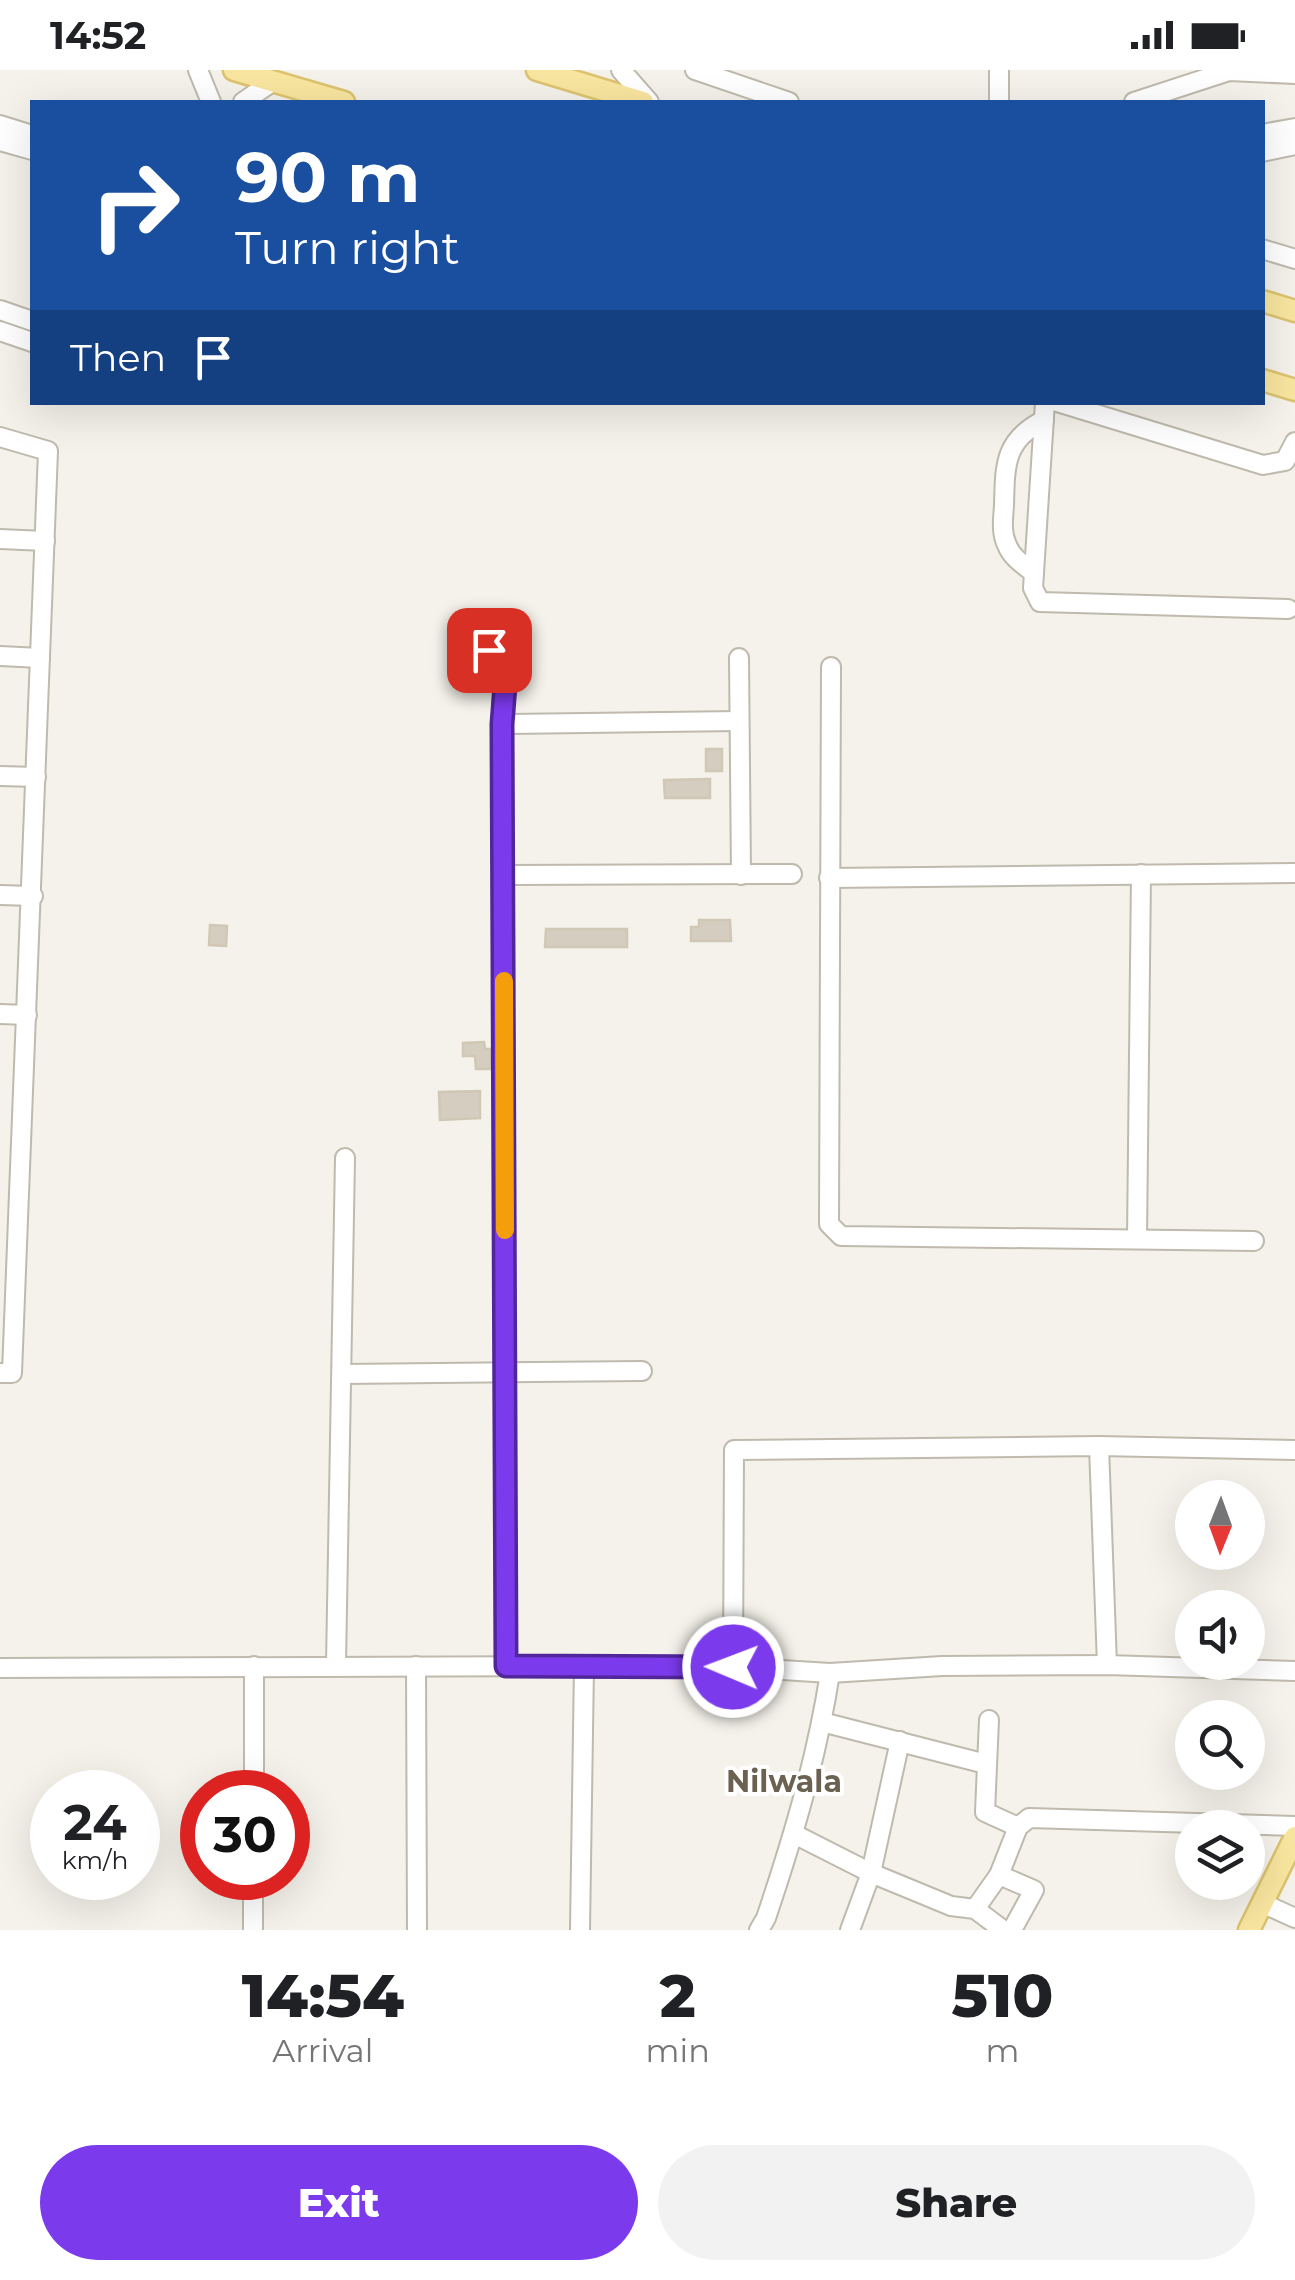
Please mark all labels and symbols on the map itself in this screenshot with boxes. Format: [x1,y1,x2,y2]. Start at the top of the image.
pin [447,608,532,693]
north arrow [1175,1480,1265,1570]
position arrow [681,1615,785,1719]
district label: Nilwala [726,1763,842,1800]
speed limit sign: 30 [180,1770,310,1900]

